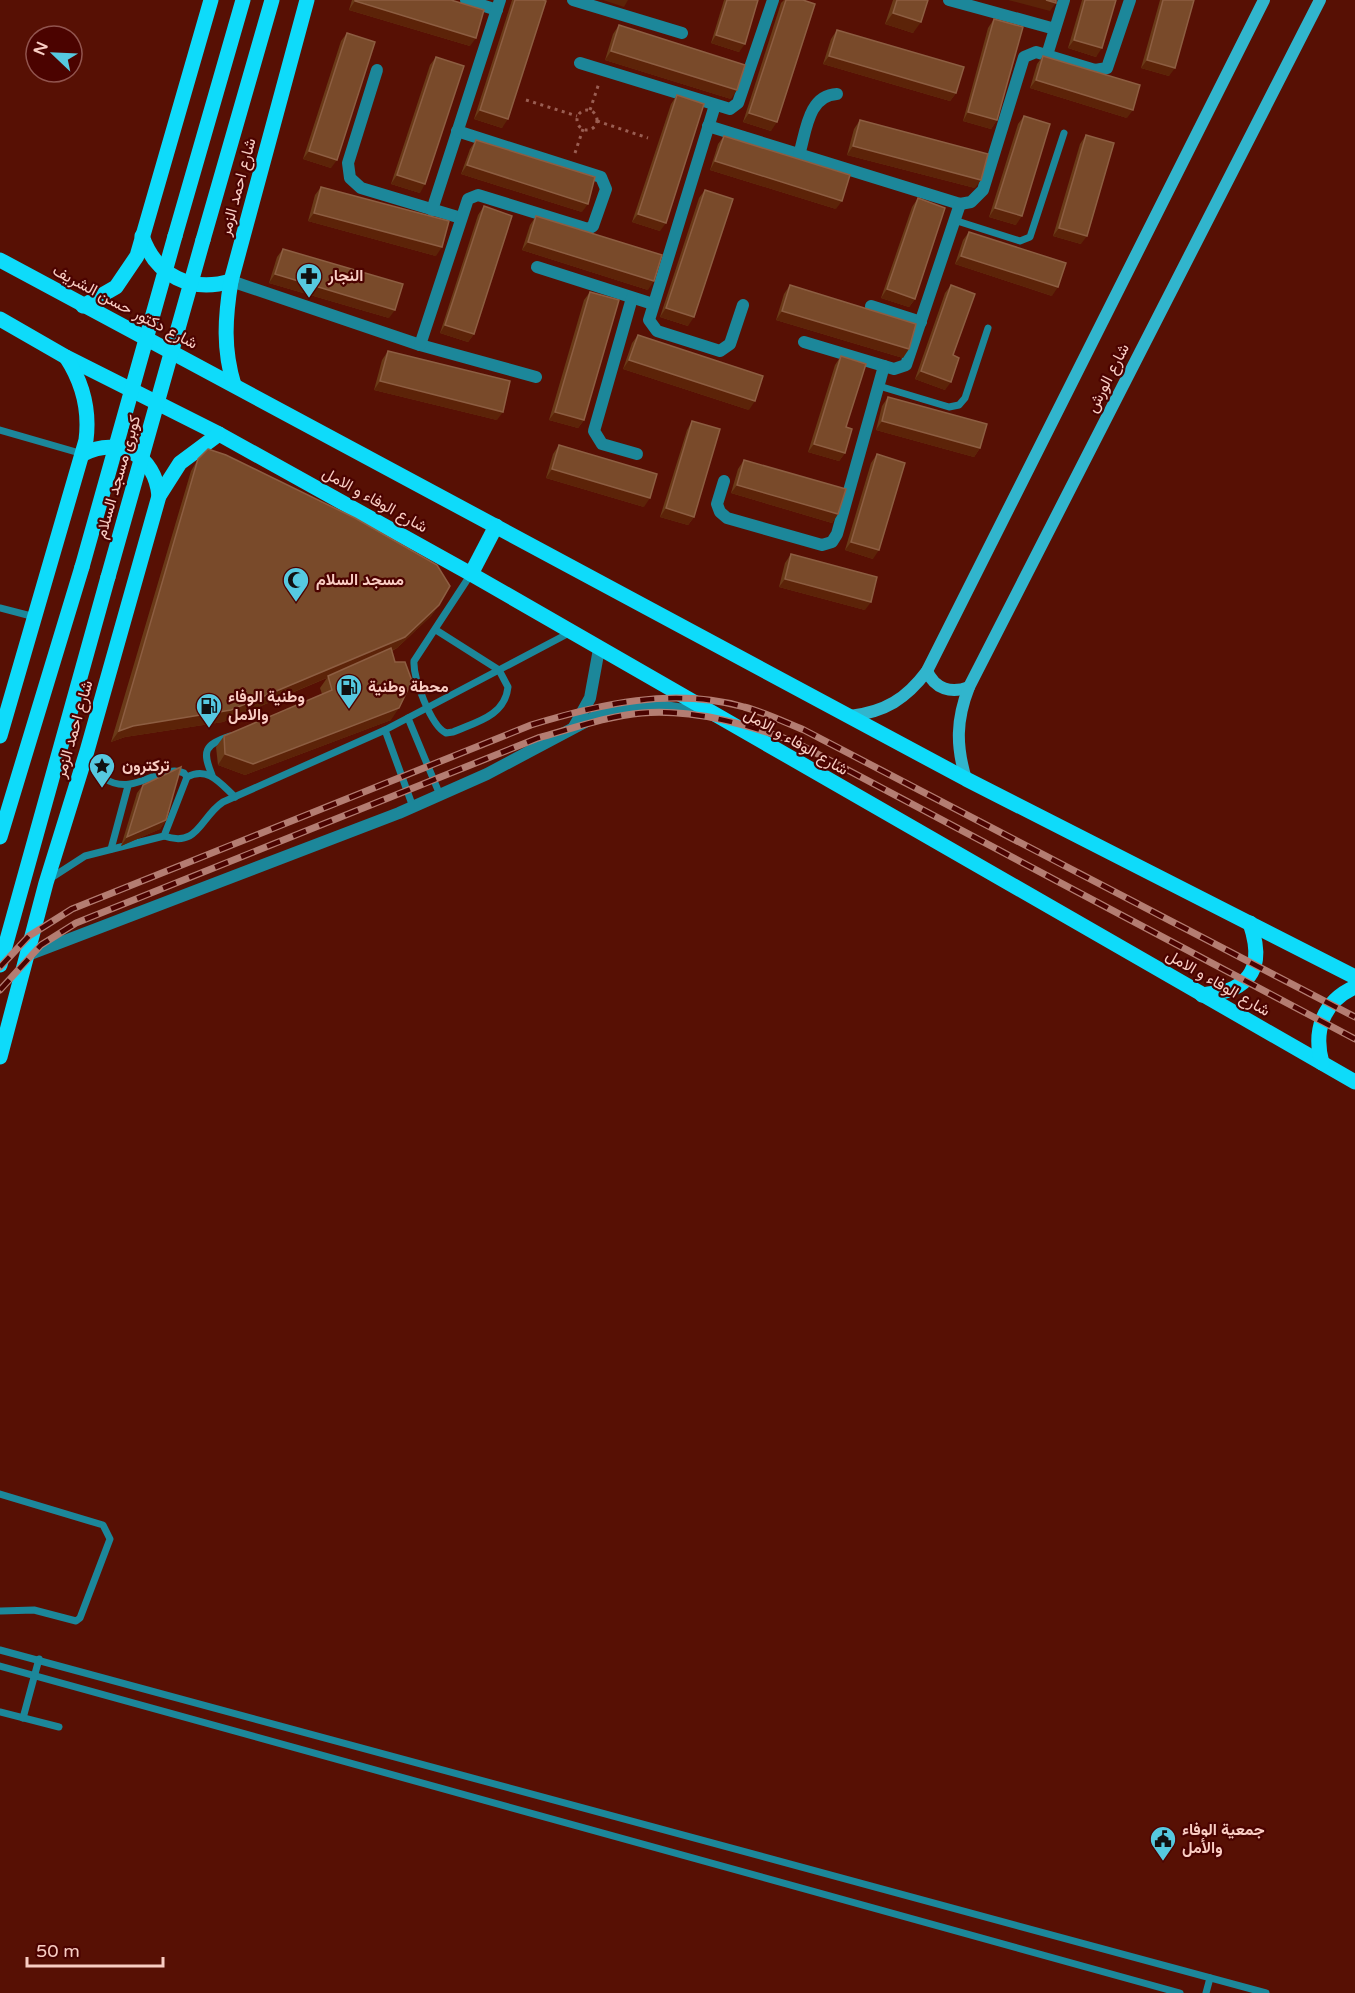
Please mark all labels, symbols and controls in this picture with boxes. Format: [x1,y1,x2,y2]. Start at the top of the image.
north arrow [24,24,84,84]
text: N [29,39,53,58]
street label: شارع احمد الزمر [215,136,262,239]
street label: شارع دكتور حسن الشريف [49,260,201,355]
pharmacy icon: النجار [294,261,324,299]
place label: النجار [327,266,363,286]
street label: شارع الورش [1082,340,1135,416]
street label: كوبرى مسجد السلام [91,413,145,541]
street label: شارع الوفاء و الامل [318,463,431,538]
mosque icon: مسجد السلام [281,565,311,603]
place label: مسجد السلام [316,570,404,590]
fuel station icon: محطة وطنية [334,672,364,710]
place label: محطة وطنية [368,677,449,697]
street label: شارع احمد الزمر [50,678,98,781]
place label: وطنية الوفاء والامل [228,687,305,725]
fuel station icon: وطنية الوفاء والامل [194,691,224,729]
street label: شارع الوفاء و الامل [740,704,852,781]
place icon: تركترون [87,751,117,789]
place label: تركترون [122,756,170,776]
street label: شارع الوفاء و الامل [1162,945,1274,1022]
place label: جمعية الوفاء والأمل [1182,1820,1265,1858]
public building icon: جمعية الوفاء والأمل [1148,1824,1178,1862]
scale bar [27,1930,164,1968]
text: 50 m [36,1940,80,1962]

